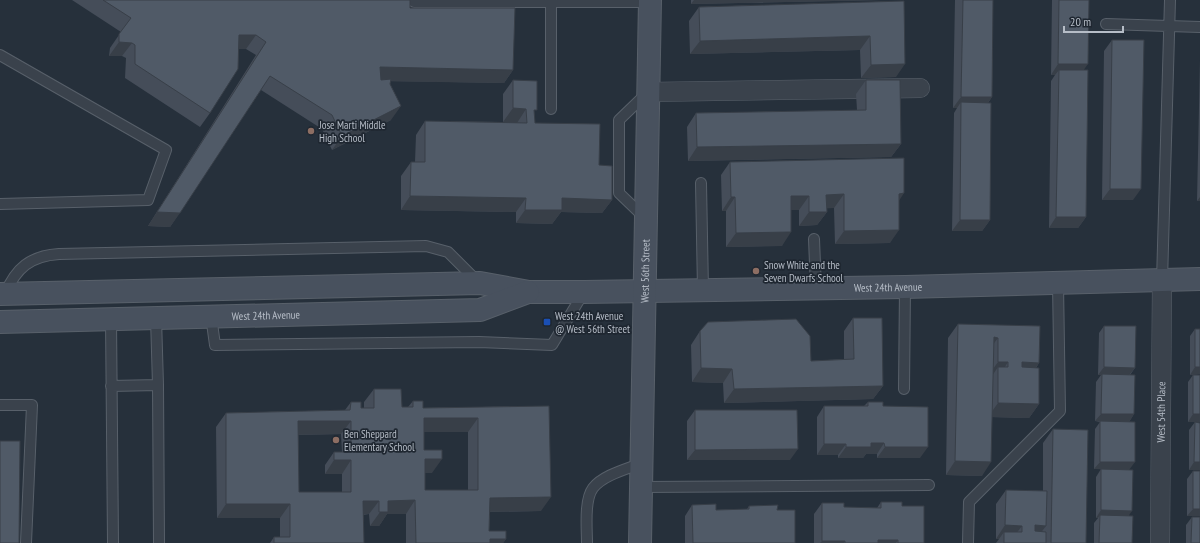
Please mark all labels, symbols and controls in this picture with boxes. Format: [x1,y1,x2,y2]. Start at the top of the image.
scale bar [1064,8,1123,34]
text: 20 m [1070,14,1091,29]
place label: Jose Marti Middle High School [318,118,386,145]
marker: Jose Marti Middle High School [306,126,316,136]
street label: West 56th Street [637,239,653,303]
place label: Snow White and the Seven Dwarfs School [764,258,844,285]
marker: Snow White and the Seven Dwarfs School [751,266,761,276]
street label: West 24th Avenue [854,280,923,295]
street label: West 24th Avenue [232,307,301,323]
place label: West 24th Avenue @ West 56th Street [555,309,630,336]
marker: West 24th Avenue @ West 56th Street [542,317,552,327]
street label: West 54th Place [1154,381,1168,443]
place label: Ben Sheppard Elementary School [344,427,415,454]
marker: Ben Sheppard Elementary School [331,435,341,445]

